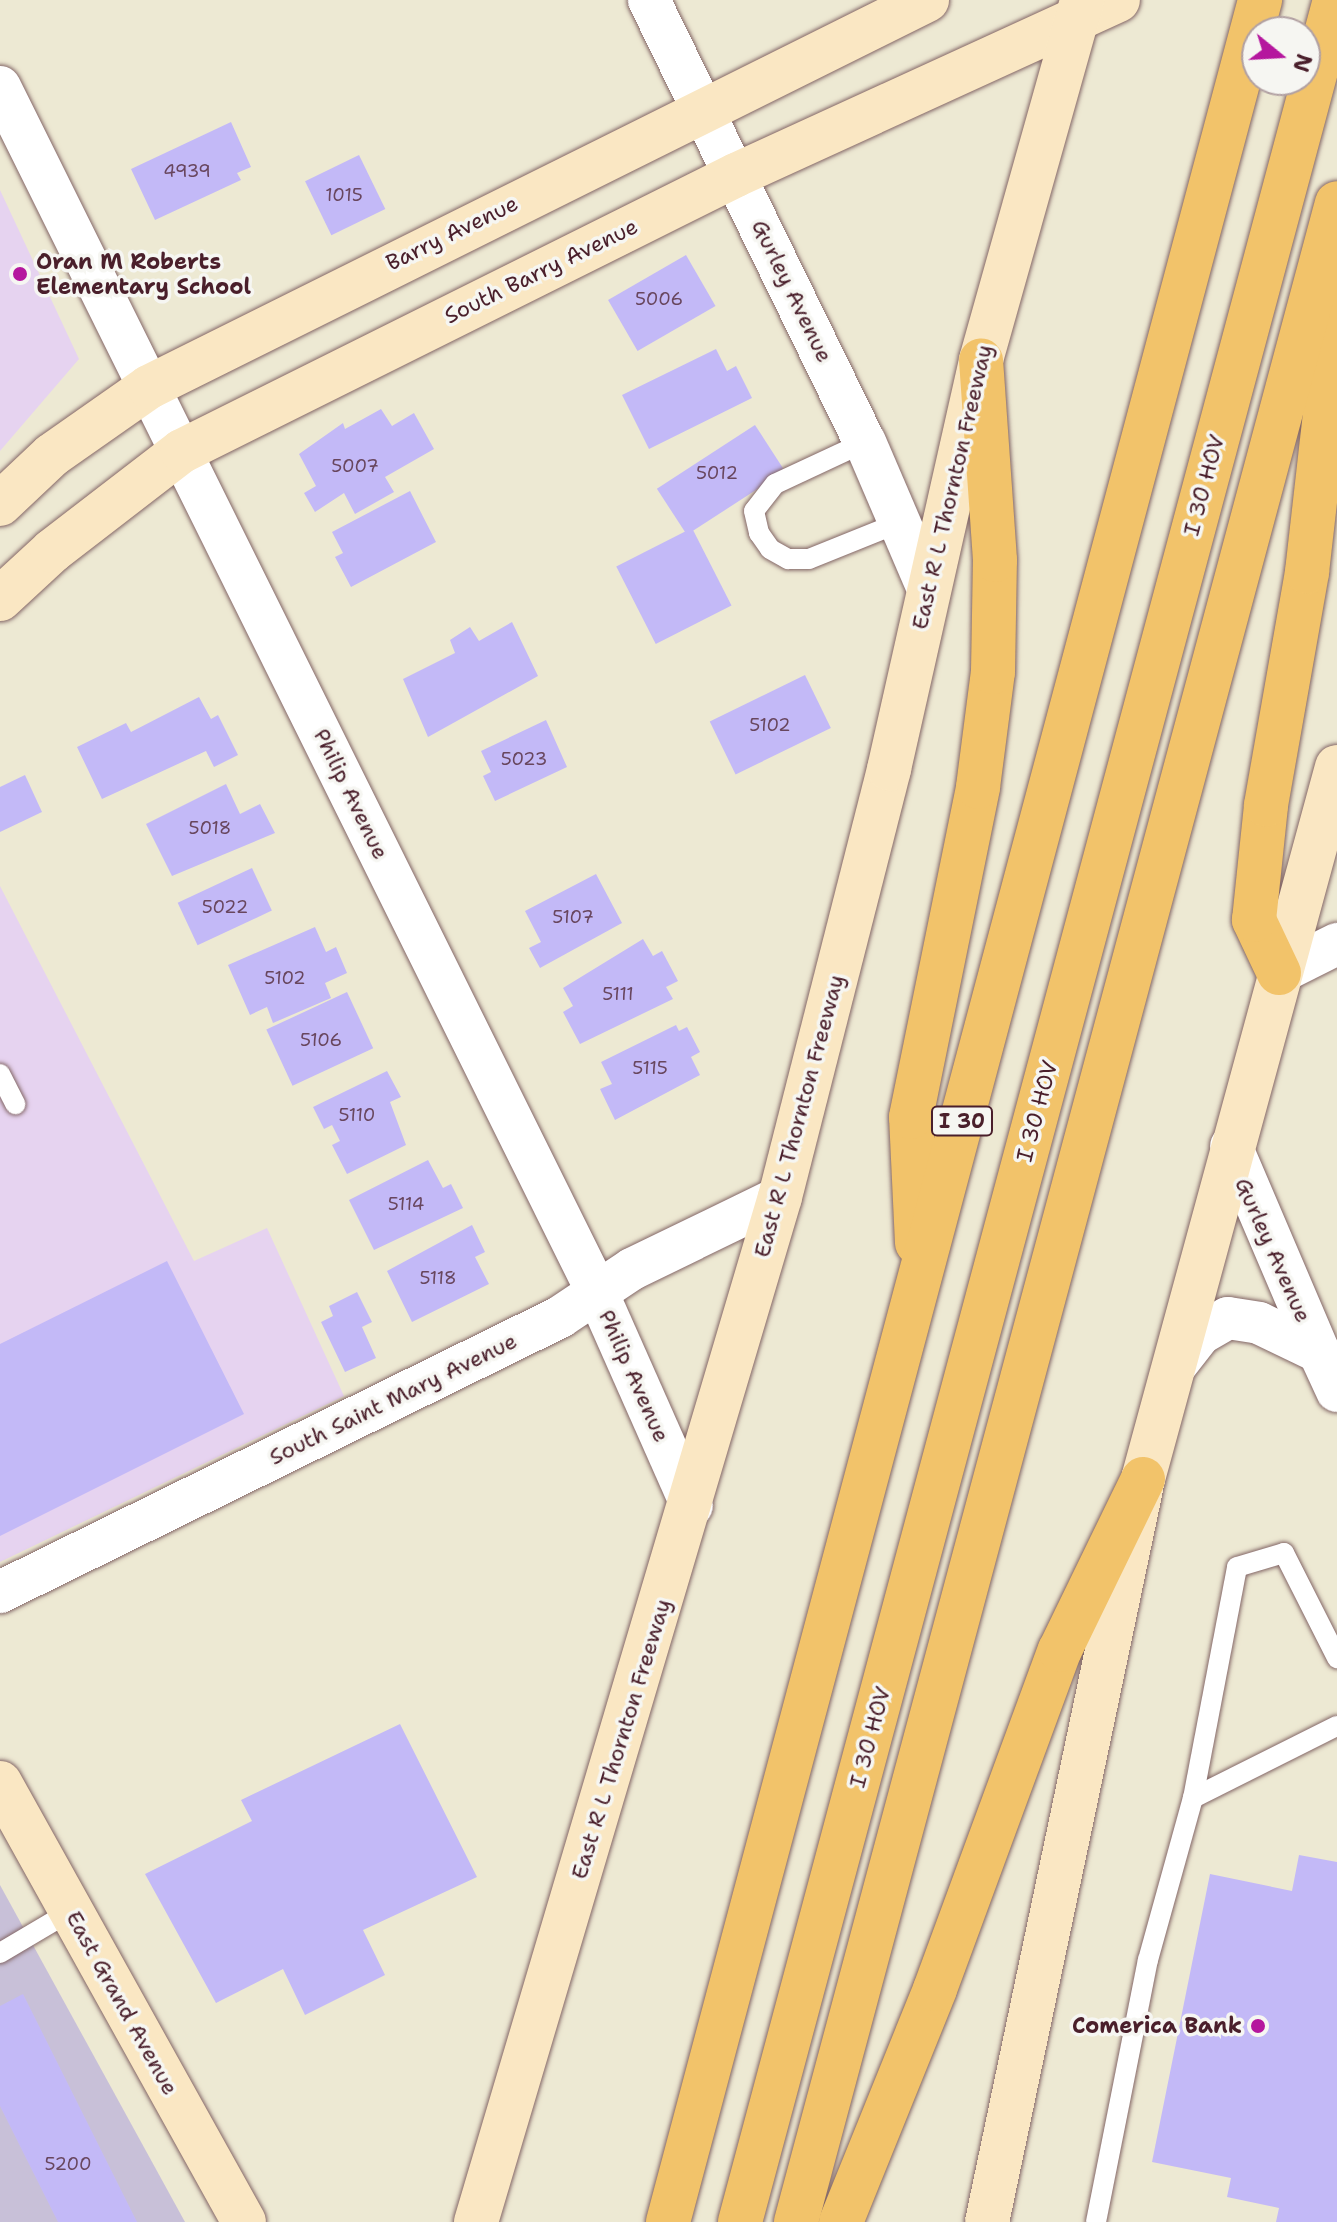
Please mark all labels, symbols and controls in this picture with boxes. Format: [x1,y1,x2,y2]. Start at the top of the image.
north arrow [1241,16,1321,96]
text: N [1286,50,1319,76]
house number: 4939 [163,160,211,182]
house number: 1015 [325,184,363,206]
street label: Barry Avenue [382,190,522,276]
street label: South Barry Avenue [440,213,642,329]
street label: Gurley Avenue [746,215,838,367]
place label: Oran M Roberts Elementary School [36,248,251,300]
marker: Oran M Roberts Elementary School [11,265,29,283]
house number: 5006 [635,288,683,310]
street label: East R L Thornton Freeway [906,342,998,632]
street label: I 30 HOV [1178,431,1230,539]
house number: 5007 [331,455,379,477]
house number: 5012 [696,462,738,484]
house number: 5102 [749,714,791,736]
street label: Philip Avenue [308,724,394,864]
house number: 5023 [501,748,547,770]
house number: 5018 [189,817,231,839]
house number: 5022 [202,896,248,918]
house number: 5107 [552,906,594,928]
house number: 5102 [264,967,306,989]
street label: East R L Thornton Freeway [749,972,849,1260]
house number: 5111 [602,983,634,1005]
house number: 5106 [300,1029,342,1051]
house number: 5115 [632,1057,668,1079]
street label: I 30 HOV [1011,1057,1063,1165]
house number: 5110 [339,1104,375,1126]
road number: I 30 [930,1105,994,1137]
street label: Gurley Avenue [1229,1174,1317,1326]
house number: 5114 [388,1193,424,1215]
house number: 5118 [419,1267,457,1289]
street label: Philip Avenue [593,1306,675,1446]
street label: South Saint Mary Avenue [265,1327,521,1471]
street label: East R L Thornton Freeway [566,1596,676,1882]
street label: I 30 HOV [844,1683,896,1791]
street label: East Grand Avenue [60,1906,184,2100]
place label: Comerica Bank [1072,2013,1242,2039]
marker: Comerica Bank [1249,2017,1267,2035]
house number: 5200 [44,2153,92,2175]

